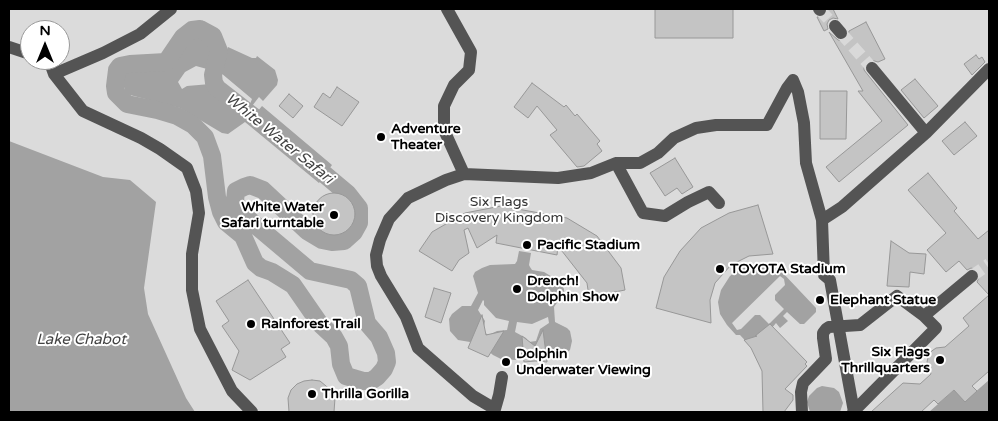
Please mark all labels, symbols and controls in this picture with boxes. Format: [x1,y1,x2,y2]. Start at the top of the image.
north arrow [20,20,70,70]
text: N [39,22,51,39]
water label: White Water Safari [221,90,337,188]
place label: Adventure Theater [391,121,461,154]
marker: Adventure Theater [375,131,387,143]
park label: Six Flags Discovery Kingdom [435,194,563,226]
place label: White Water Safari turntable [221,199,324,232]
marker: White Water Safari turntable [328,209,340,221]
place label: Pacific Stadium [537,237,640,253]
marker: Pacific Stadium [521,239,533,251]
place label: TOYOTA Stadium [730,261,846,277]
marker: TOYOTA Stadium [714,263,726,275]
place label: Drench! Dolphin Show [527,273,619,306]
marker: Drench! Dolphin Show [511,283,523,295]
place label: Elephant Statue [830,292,936,308]
marker: Elephant Statue [814,294,826,306]
place label: Rainforest Trail [261,316,361,332]
marker: Rainforest Trail [245,318,257,330]
water label: Lake Chabot [36,331,126,349]
place label: Six Flags Thrillquarters [841,344,930,377]
place label: Dolphin Underwater Viewing [516,346,651,378]
marker: Six Flags Thrillquarters [934,354,946,366]
marker: Dolphin Underwater Viewing [500,356,512,368]
place label: Thrilla Gorilla [322,386,409,402]
marker: Thrilla Gorilla [306,388,318,400]

